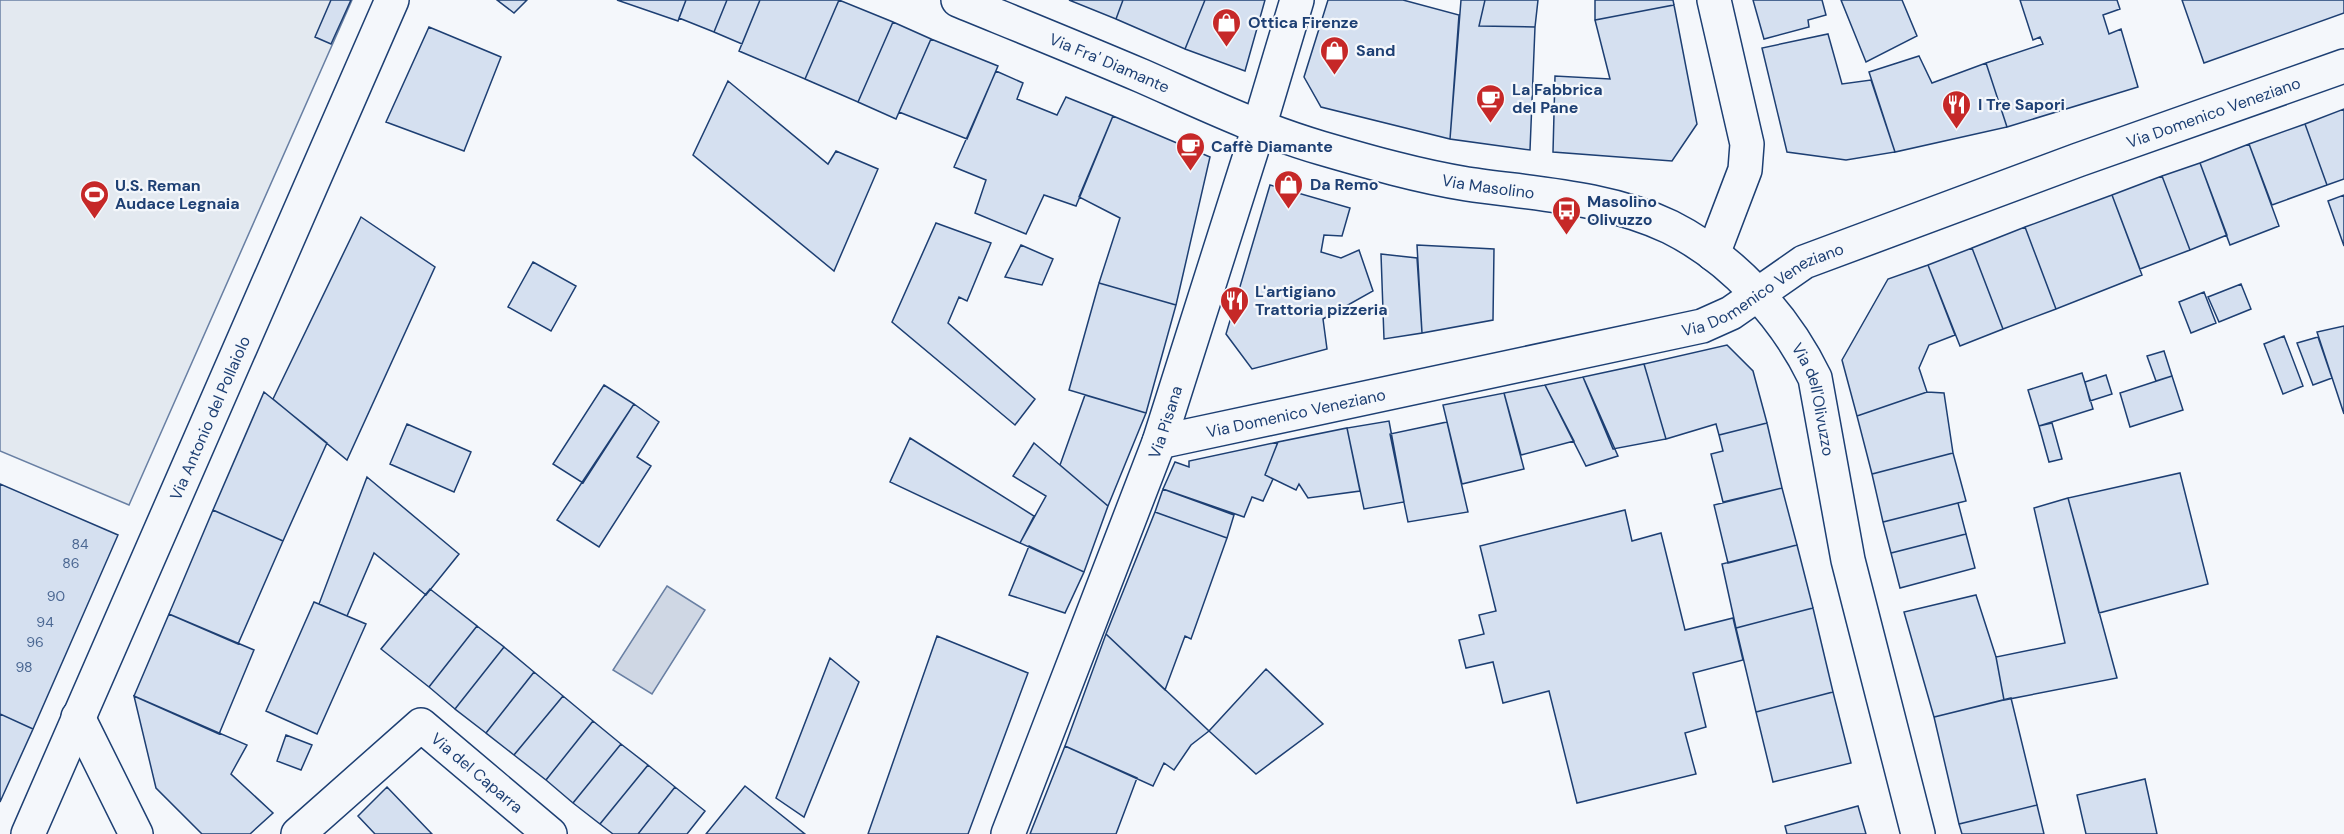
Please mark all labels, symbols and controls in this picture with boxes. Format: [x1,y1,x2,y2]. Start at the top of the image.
shop icon: Ottica Firenze [1211,6,1243,48]
place label: Ottica Firenze [1248,12,1358,33]
street label: Via Fra' Diamante [1046,29,1173,98]
shop icon: Sand [1319,34,1351,76]
place label: Sand [1356,40,1395,61]
street label: Via Domenico Veneziano [2124,72,2303,153]
place label: La Fabbrica del Pane [1512,79,1603,118]
cafe icon: La Fabbrica del Pane [1475,82,1507,124]
restaurant icon: I Tre Sapori [1941,88,1973,130]
place label: I Tre Sapori [1978,94,2065,115]
cafe icon: Caffè Diamante [1174,130,1206,172]
place label: Caffè Diamante [1211,136,1333,157]
shop icon: Da Remo [1273,168,1305,210]
street label: Via Masolino [1440,170,1536,204]
place label: Da Remo [1310,174,1379,195]
place label: U.S. Reman Audace Legnaia [115,175,240,214]
sports icon: U.S. Reman Audace Legnaia [78,178,110,220]
place label: Masolino Olivuzzo [1587,191,1657,230]
bus stop icon: Masolino Olivuzzo [1550,194,1582,236]
street label: Via Domenico Veneziano [1680,238,1847,341]
place label: L'artigiano Trattoria pizzeria [1255,281,1388,320]
restaurant icon: L'artigiano Trattoria pizzeria [1218,284,1250,326]
street label: Via Antonio del Pollaiolo [165,333,255,504]
street label: Via dell'Olivuzzo [1787,339,1839,458]
street label: Via Pisana [1144,383,1187,462]
street label: Via Domenico Veneziano [1204,384,1388,443]
house number: 84 [71,535,89,553]
house number: 86 [62,554,80,572]
house number: 90 [47,587,65,605]
house number: 94 [36,613,54,631]
house number: 96 [26,633,44,651]
house number: 98 [15,658,33,676]
street label: Via del Caparra [427,728,527,818]

